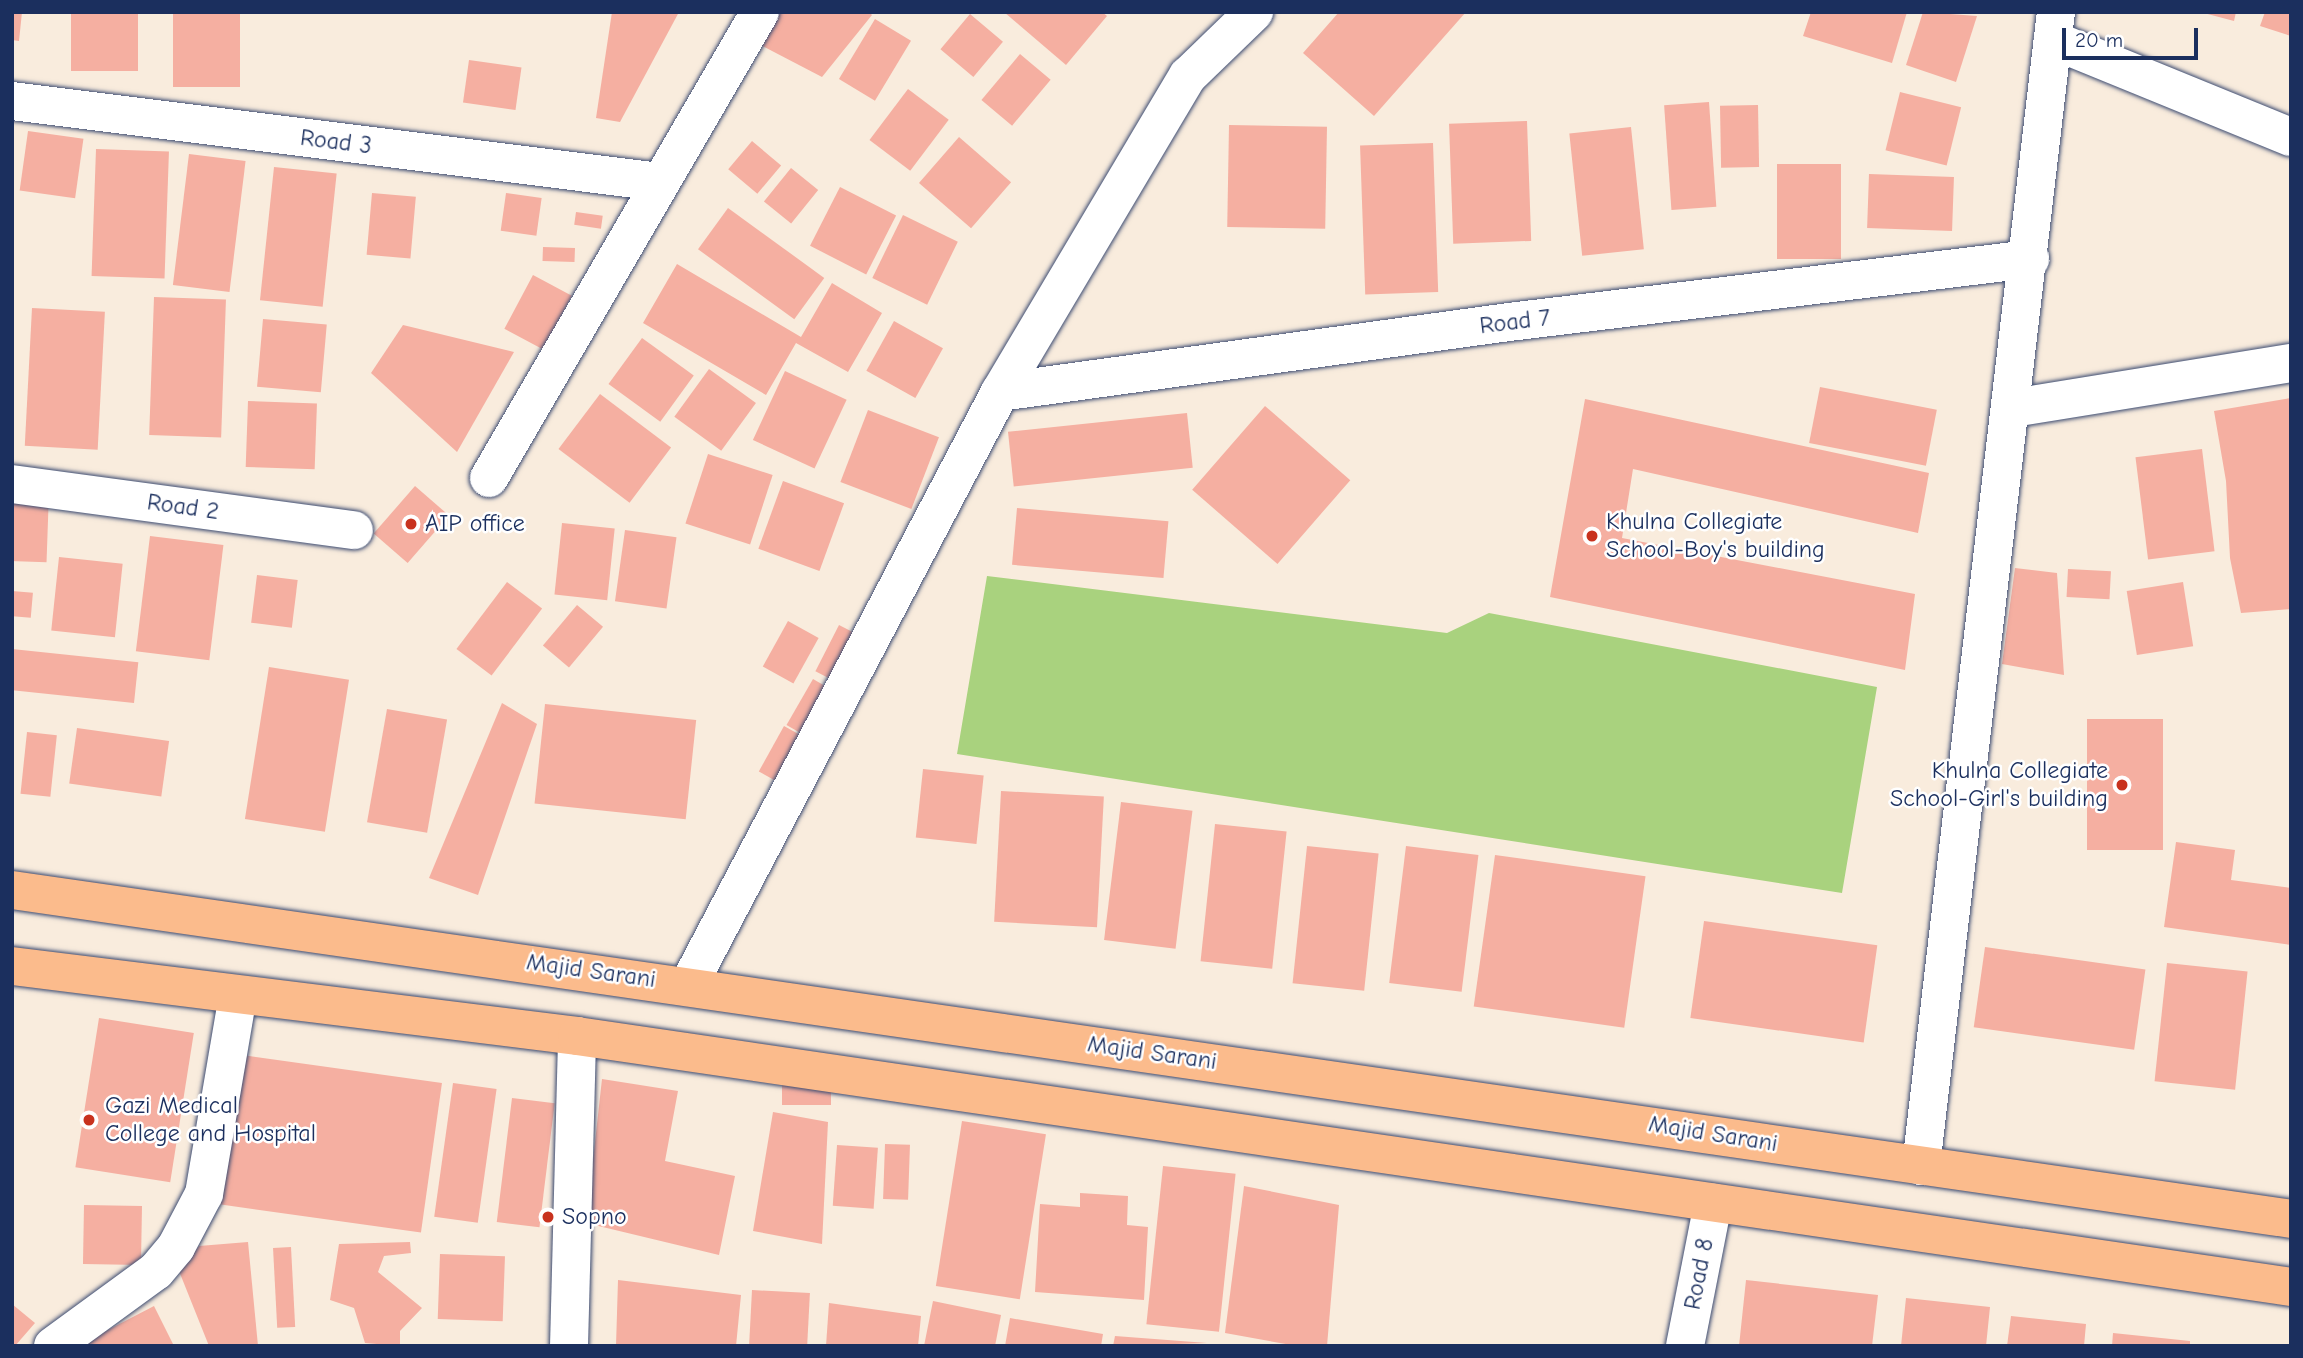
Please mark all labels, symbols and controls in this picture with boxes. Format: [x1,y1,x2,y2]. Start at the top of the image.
scale bar [2065,14,2202,58]
text: 20 m [2075,28,2123,52]
street label: Road 3 [299,123,373,161]
street label: Road 7 [1478,303,1552,341]
street label: Road 2 [145,488,221,526]
place label: Khulna Collegiate School-Boy's building [1606,508,1825,564]
place label: AIP office [425,510,525,538]
marker: AIP office [403,516,419,532]
marker: Khulna Collegiate School-Boy's building [1584,528,1600,544]
place label: Khulna Collegiate School-Girl's building [1890,757,2108,813]
marker: Khulna Collegiate School-Girl's building [2114,777,2130,793]
street label: Majid Sarani [525,948,657,994]
street label: Majid Sarani [1086,1030,1218,1076]
place label: Gazi Medical College and Hospital [105,1092,316,1148]
marker: Gazi Medical College and Hospital [79,1110,99,1130]
street label: Majid Sarani [1646,1110,1780,1158]
place label: Sopno [562,1203,627,1231]
marker: Sopno [540,1209,556,1225]
street label: Road 8 [1678,1236,1720,1312]

